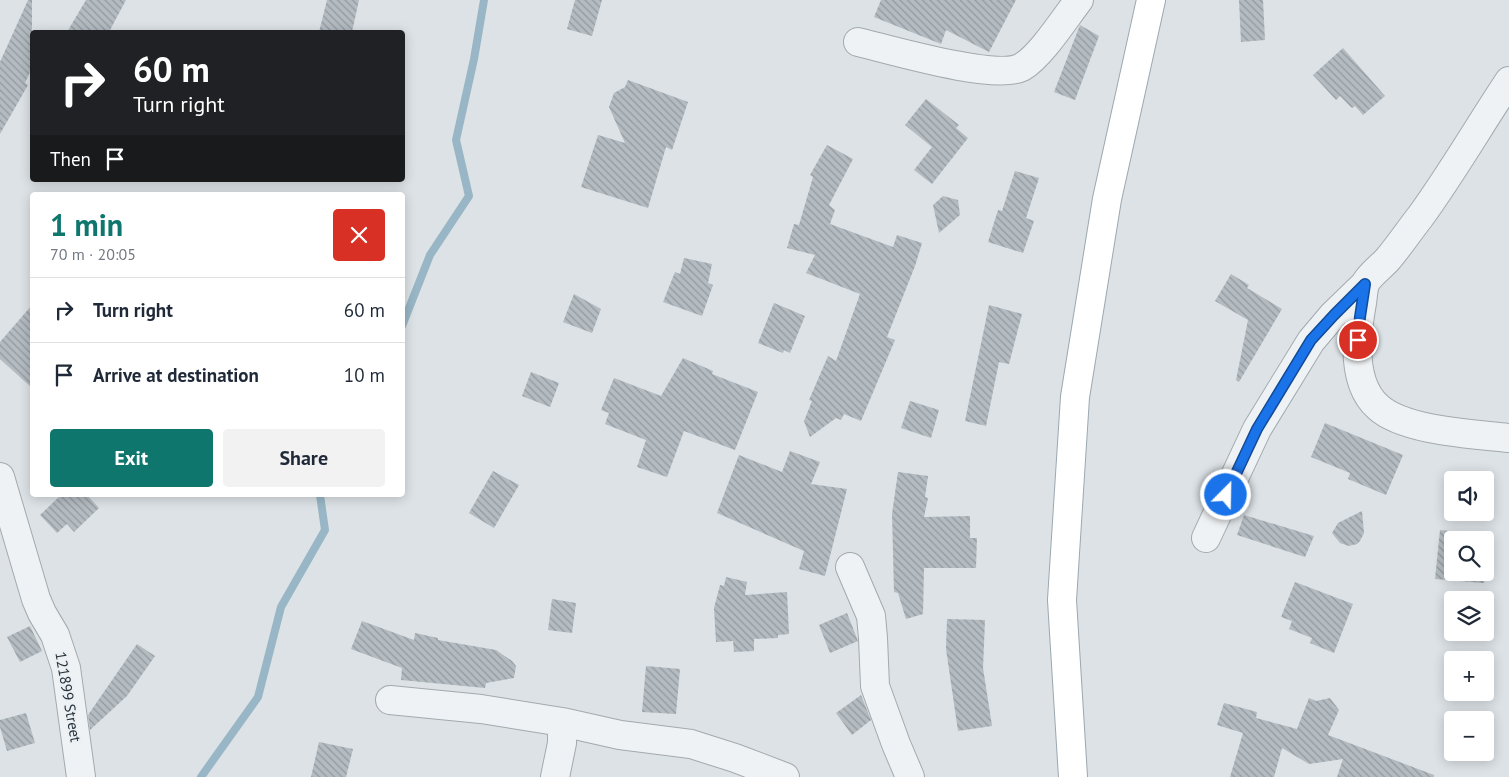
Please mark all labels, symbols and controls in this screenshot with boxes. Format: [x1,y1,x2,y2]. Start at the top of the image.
text: 60 m [133,46,210,92]
icon: right [50,50,115,115]
text: Turn right [133,90,225,118]
icon: arrive [101,145,129,173]
text: Then [50,147,91,171]
text: 1 min [50,205,123,244]
button: close [333,209,385,261]
text: 70 m · 20:05 [50,244,136,264]
icon: right [50,296,78,324]
text: Turn right [93,298,173,322]
text: 60 m [344,298,385,322]
pin [1337,319,1379,361]
icon: arrive [1344,326,1372,354]
icon: arrive [50,361,78,389]
text: Arrive at destination [93,363,259,387]
text: 10 m [344,363,385,387]
button: Exit [50,429,213,487]
button: Share [223,429,385,487]
position arrow [1199,468,1251,520]
map controls [1444,471,1494,761]
button: sound [1444,471,1494,521]
button: search [1444,531,1494,581]
button: layers [1444,591,1494,641]
street label: 121899 Street [51,650,86,744]
button: + [1444,651,1494,701]
button: − [1444,711,1494,761]

